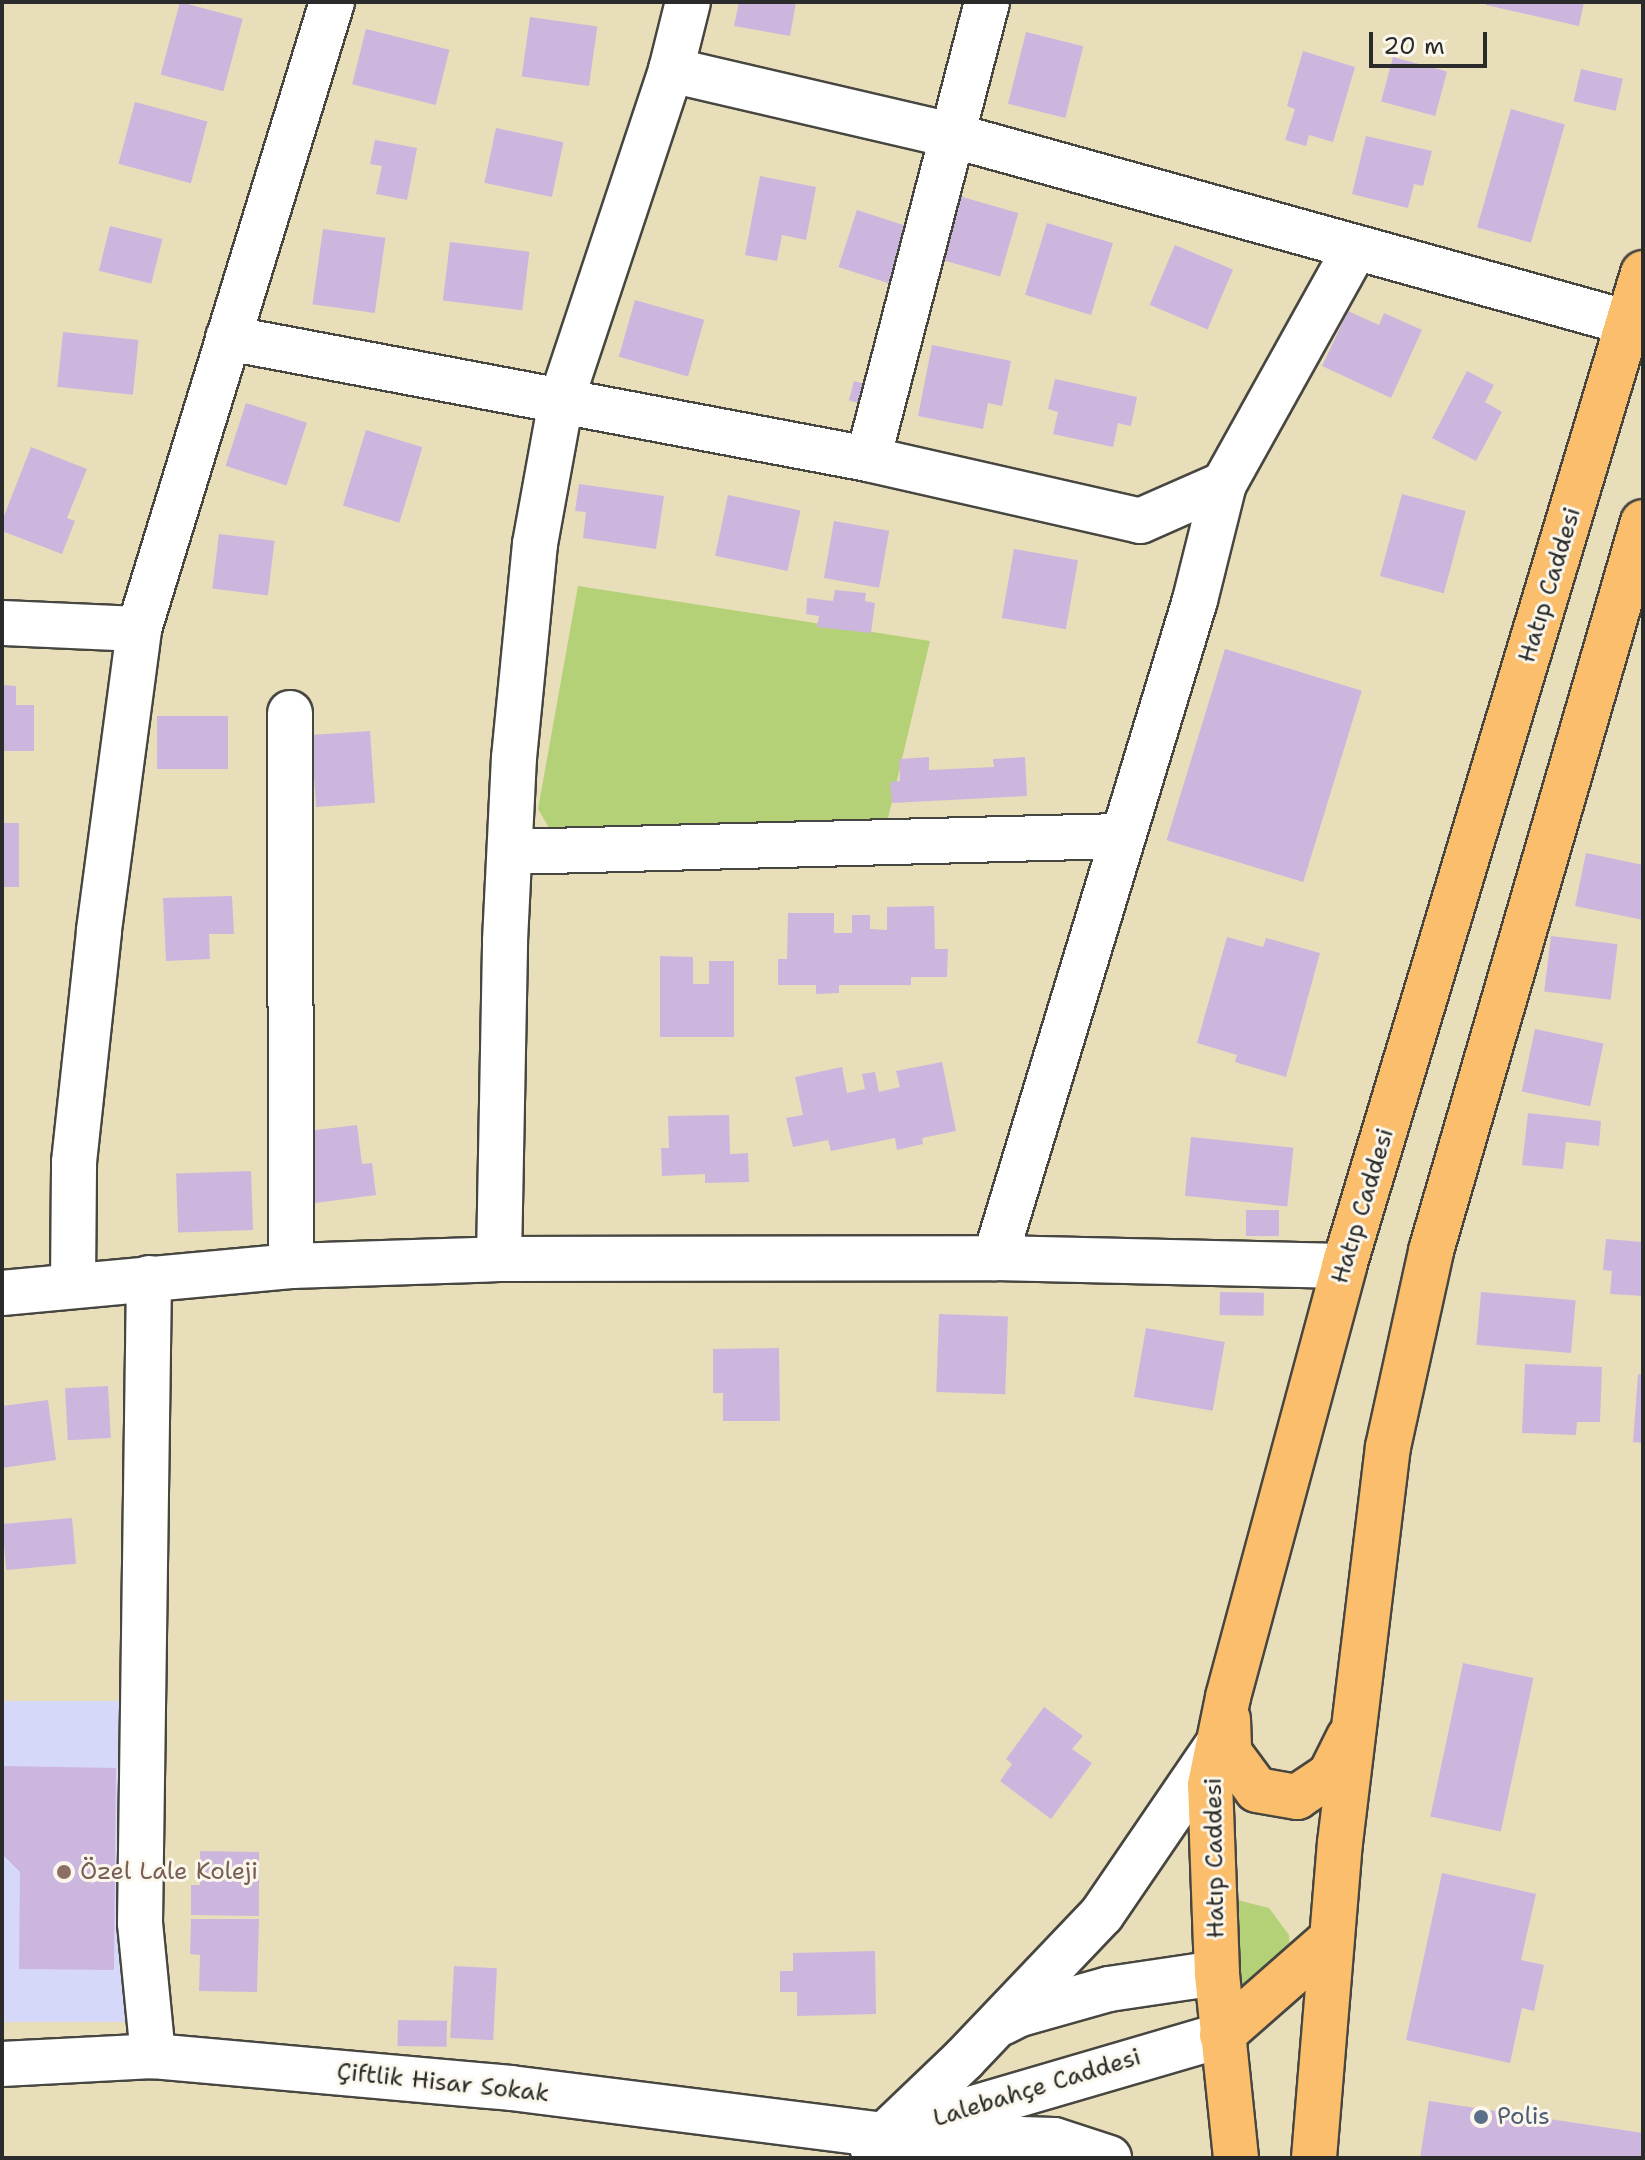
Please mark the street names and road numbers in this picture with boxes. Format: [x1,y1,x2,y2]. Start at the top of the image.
street label: Hatıp Caddesi [1513,504,1587,666]
street label: Hatıp Caddesi [1326,1125,1400,1287]
street label: Hatıp Caddesi [1199,1777,1231,1939]
street label: Lalebahçe Caddesi [930,2043,1144,2133]
street label: Çiftlik Hisar Sokak [335,2058,551,2108]

